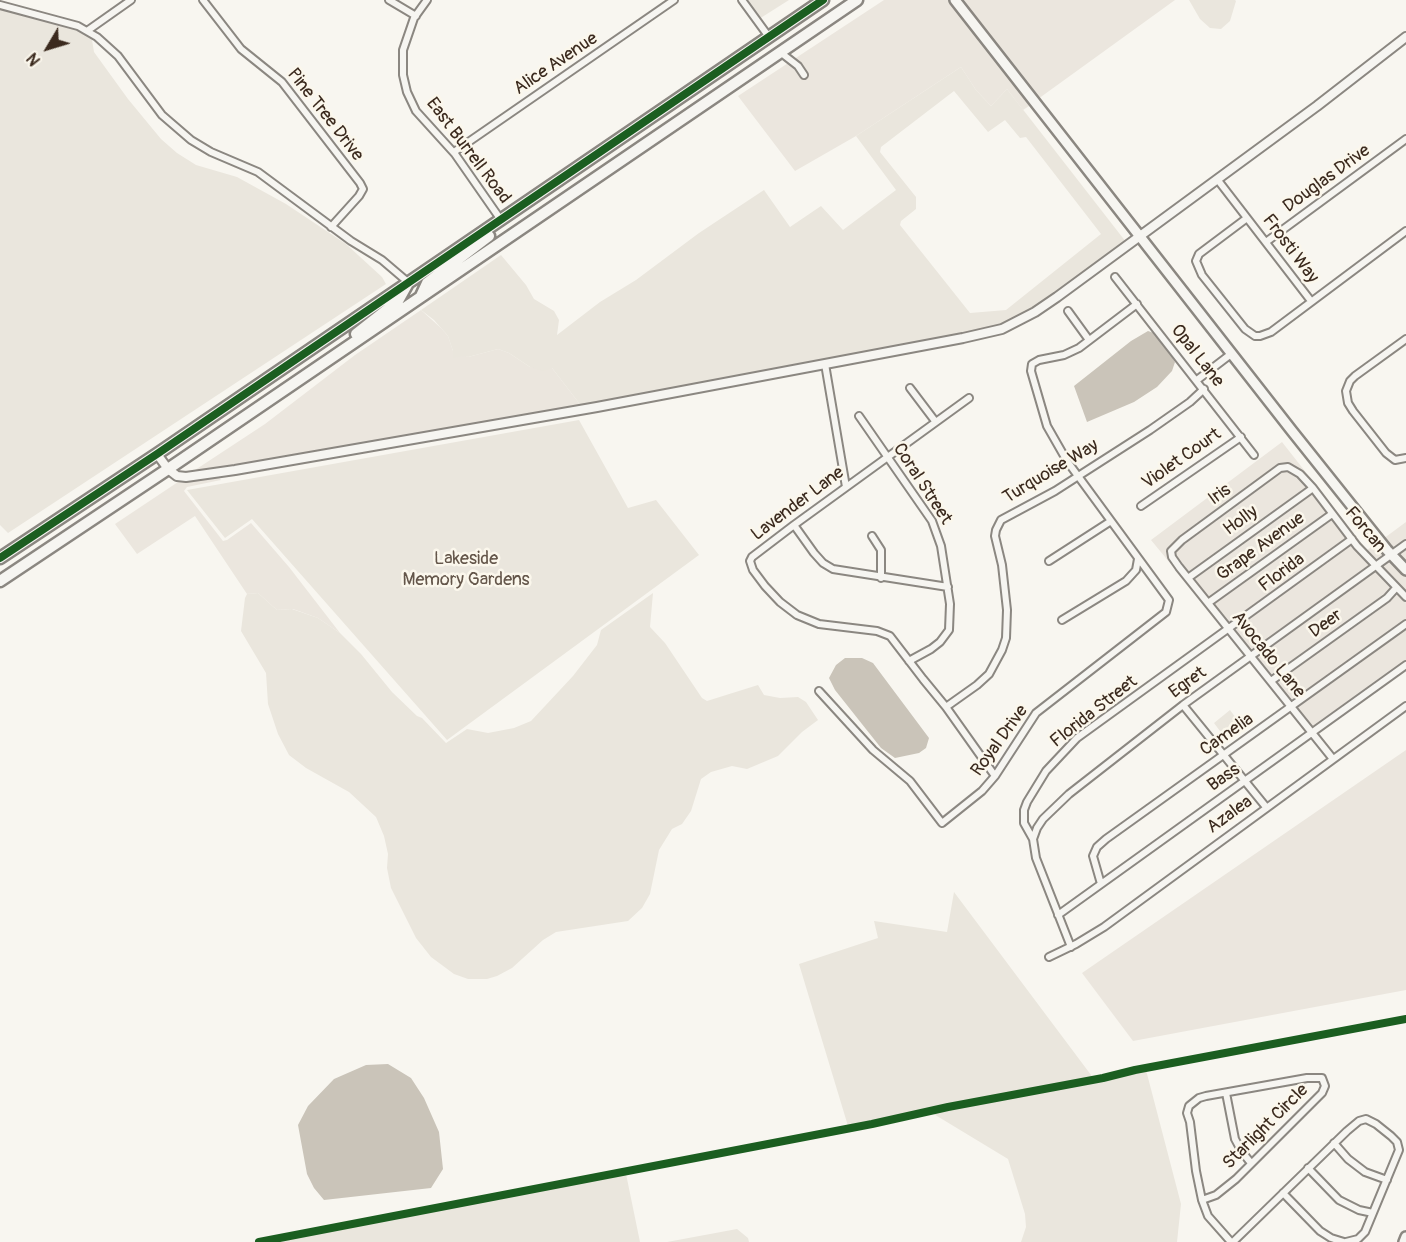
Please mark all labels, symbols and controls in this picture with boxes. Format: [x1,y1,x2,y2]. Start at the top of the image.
north arrow [18,18,78,78]
street label: Alice Avenue [510,28,602,100]
text: N [23,49,45,70]
street label: Pine Tree Drive [282,64,368,166]
street label: East Burrell Road [421,94,515,208]
street label: Douglas Drive [1279,140,1375,218]
street label: Frosti Way [1257,210,1323,288]
street label: Opal Lane [1166,320,1228,392]
street label: Violet Court [1138,424,1226,494]
street label: Turquoise Way [999,435,1103,509]
street label: Coral Street [888,439,956,529]
street label: Lavender Lane [747,462,849,546]
street label: Iris [1204,480,1236,510]
street label: Holly [1220,501,1262,541]
street label: Forcan [1340,503,1390,557]
street label: Grape Avenue [1213,508,1309,586]
park label: Lakeside Memory Gardens [402,548,530,590]
street label: Florida [1255,549,1309,597]
street label: Deer [1305,605,1347,643]
street label: Avocado Lane [1227,607,1309,703]
street label: Egret [1165,662,1211,704]
street label: Florida Street [1046,671,1142,753]
street label: Royal Drive [967,701,1033,781]
street label: Camelia [1196,709,1258,761]
street label: Bass [1204,759,1244,797]
street label: Azalea [1203,791,1257,839]
street label: Starlight Circle [1219,1080,1313,1174]

